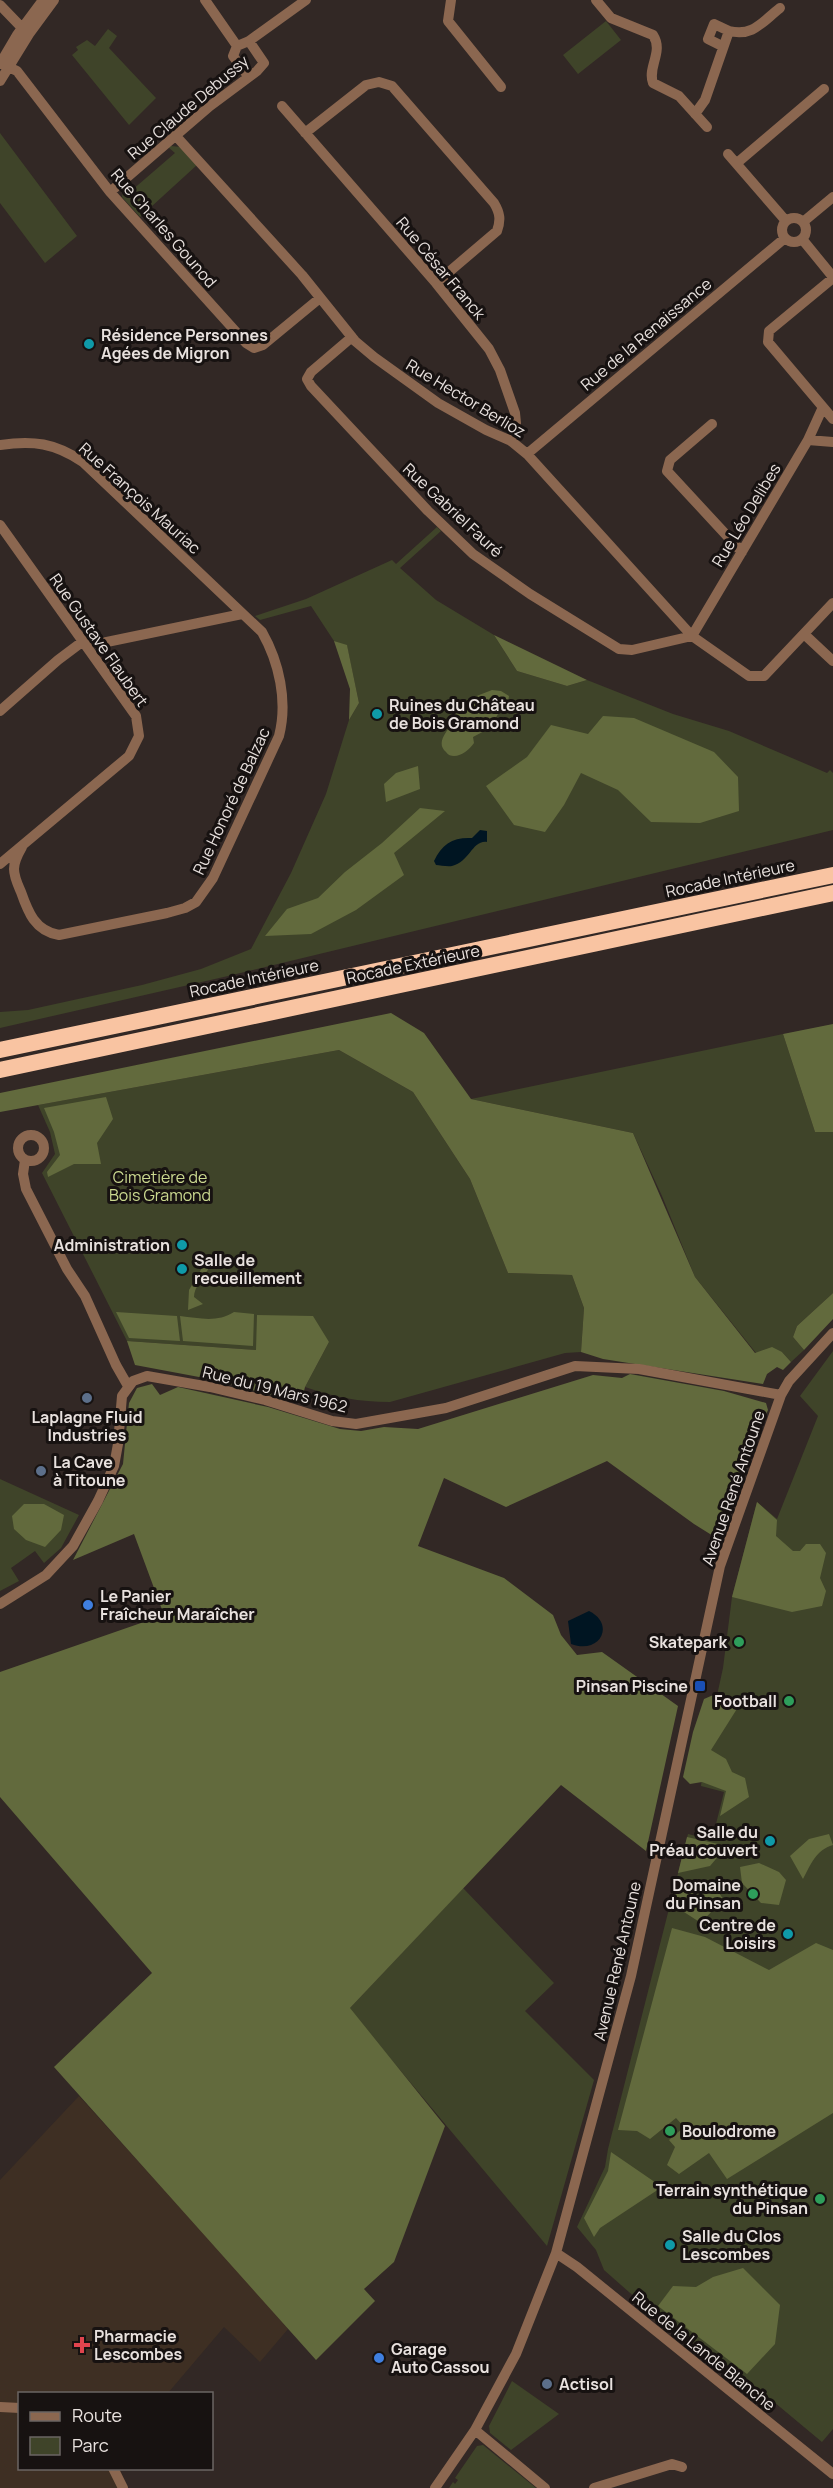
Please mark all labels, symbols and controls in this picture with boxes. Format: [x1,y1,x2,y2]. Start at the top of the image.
street label: Rue Claude Debussy [123,49,254,164]
street label: Rue Charles Gounod [106,164,222,292]
street label: Rue César Franck [391,212,491,325]
street label: Rue de la Renaissance [576,273,716,395]
place label: Résidence Personnes Agées de Migron [101,324,268,364]
marker: Résidence Personnes Agées de Migron [82,337,96,351]
street label: Rue Hector Berlioz [402,354,530,442]
street label: Rue François Mauriac [74,437,206,559]
street label: Rue Gabriel Fauré [398,458,508,562]
street label: Rue Léo Delibes [706,459,786,571]
street label: Rue Gustave Flaubert [45,569,153,711]
place label: Ruines du Château de Bois Gramond [389,694,535,734]
marker: Ruines du Château de Bois Gramond [370,707,384,721]
street label: Rue Honoré de Balzac [187,724,275,878]
street label: Rocade Intérieure [663,854,797,902]
street label: Rocade Extérieure [344,939,482,989]
street label: Rocade Intérieure [187,954,321,1002]
park label: Cimetière de Bois Gramond [109,1166,211,1206]
place label: Administration [54,1234,170,1256]
marker: Administration [175,1238,189,1252]
place label: Salle de recueillement [194,1249,302,1289]
marker: Salle de recueillement [175,1262,189,1276]
street label: Rue du 19 Mars 1962 [200,1360,350,1418]
marker: Laplagne Fluid Industries [80,1391,94,1405]
place label: Laplagne Fluid Industries [31,1406,143,1446]
street label: Avenue René Antoune [696,1407,770,1569]
place label: La Cave à Titoune [53,1451,126,1491]
marker: La Cave à Titoune [34,1464,48,1478]
place label: Le Panier Fraîcheur Maraîcher [100,1585,255,1625]
marker: Le Panier Fraîcheur Maraîcher [81,1598,95,1612]
place label: Skatepark [649,1631,727,1653]
marker: Skatepark [732,1635,746,1649]
place label: Pinsan Piscine [576,1675,688,1697]
marker: Pinsan Piscine [693,1679,707,1693]
place label: Football [714,1690,777,1712]
marker: Football [782,1694,796,1708]
place label: Salle du Préau couvert [649,1821,758,1861]
marker: Salle du Préau couvert [763,1834,777,1848]
place label: Domaine du Pinsan [665,1874,741,1914]
street label: Avenue René Antoune [588,1879,646,2043]
marker: Domaine du Pinsan [746,1887,760,1901]
place label: Centre de Loisirs [699,1914,776,1954]
marker: Centre de Loisirs [781,1927,795,1941]
place label: Boulodrome [682,2120,777,2142]
marker: Boulodrome [663,2124,677,2138]
place label: Terrain synthétique du Pinsan [656,2179,808,2219]
marker: Terrain synthétique du Pinsan [813,2192,827,2206]
place label: Salle du Clos Lescombes [682,2225,782,2265]
marker: Salle du Clos Lescombes [663,2238,677,2252]
street label: Rue de la Lande Blanche [628,2286,780,2416]
place label: Pharmacie Lescombes [94,2325,183,2365]
marker: Pharmacie Lescombes [75,2338,89,2352]
place label: Garage Auto Cassou [391,2338,490,2378]
marker: Garage Auto Cassou [372,2351,386,2365]
place label: Actisol [559,2373,613,2395]
marker: Actisol [540,2377,554,2391]
legend [18,2392,213,2470]
text: Route [72,2403,122,2427]
text: Parc [72,2433,109,2457]

